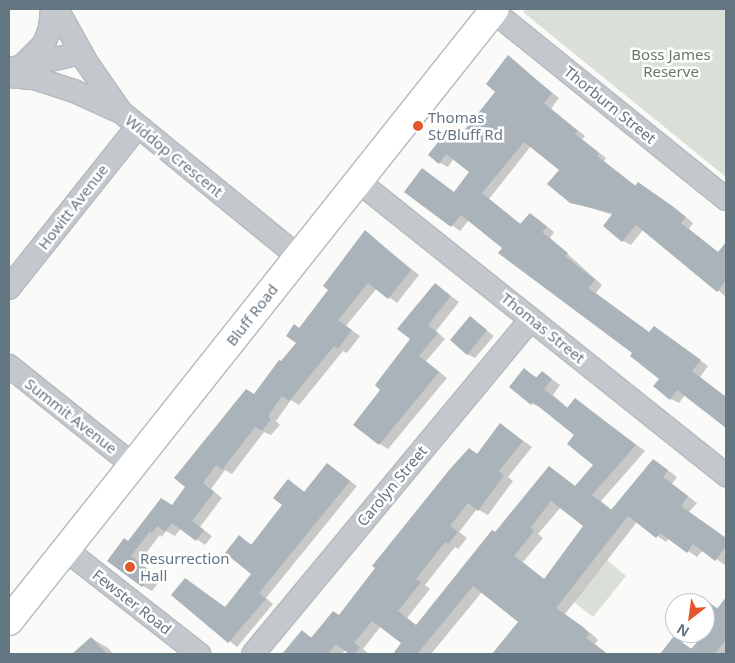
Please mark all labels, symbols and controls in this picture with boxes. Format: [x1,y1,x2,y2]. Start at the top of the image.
park label: Boss James Reserve [631,45,711,80]
street label: Thorburn Street [561,63,659,147]
place label: Thomas St/Bluff Rd [428,108,503,143]
street label: Widdop Crescent [122,111,226,201]
marker: Thomas St/Bluff Rd [412,120,424,132]
street label: Howitt Avenue [34,161,112,253]
street label: Bluff Road [222,281,282,349]
street label: Thomas Street [498,289,588,367]
street label: Summit Avenue [22,375,120,457]
street label: Carolyn Street [353,442,431,530]
place label: Resurrection Hall [140,549,230,584]
marker: Resurrection Hall [124,561,136,573]
street label: Fewster Road [89,566,175,638]
north arrow [665,593,715,643]
text: N [673,619,692,642]

